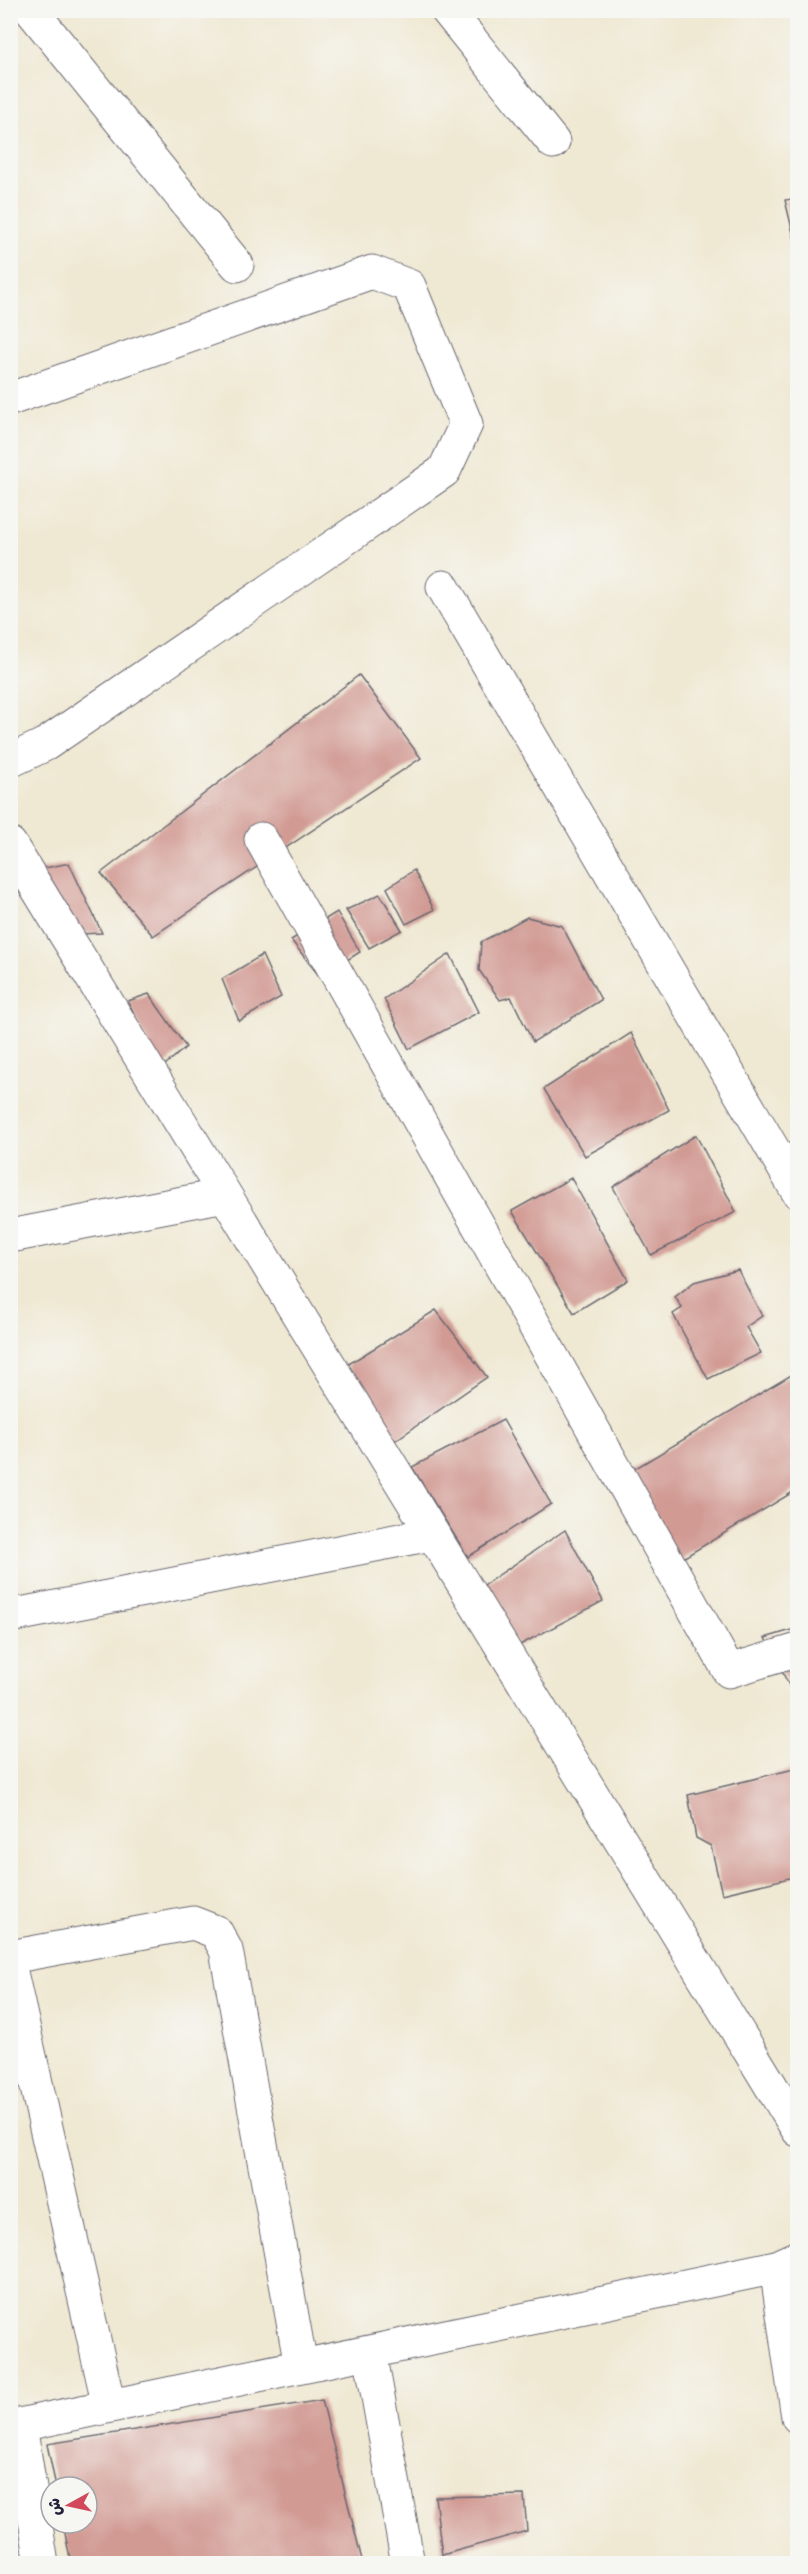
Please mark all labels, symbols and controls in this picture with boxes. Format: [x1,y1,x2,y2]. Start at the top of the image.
north arrow [39,2475,99,2535]
text: ش [47,2497,68,2517]

